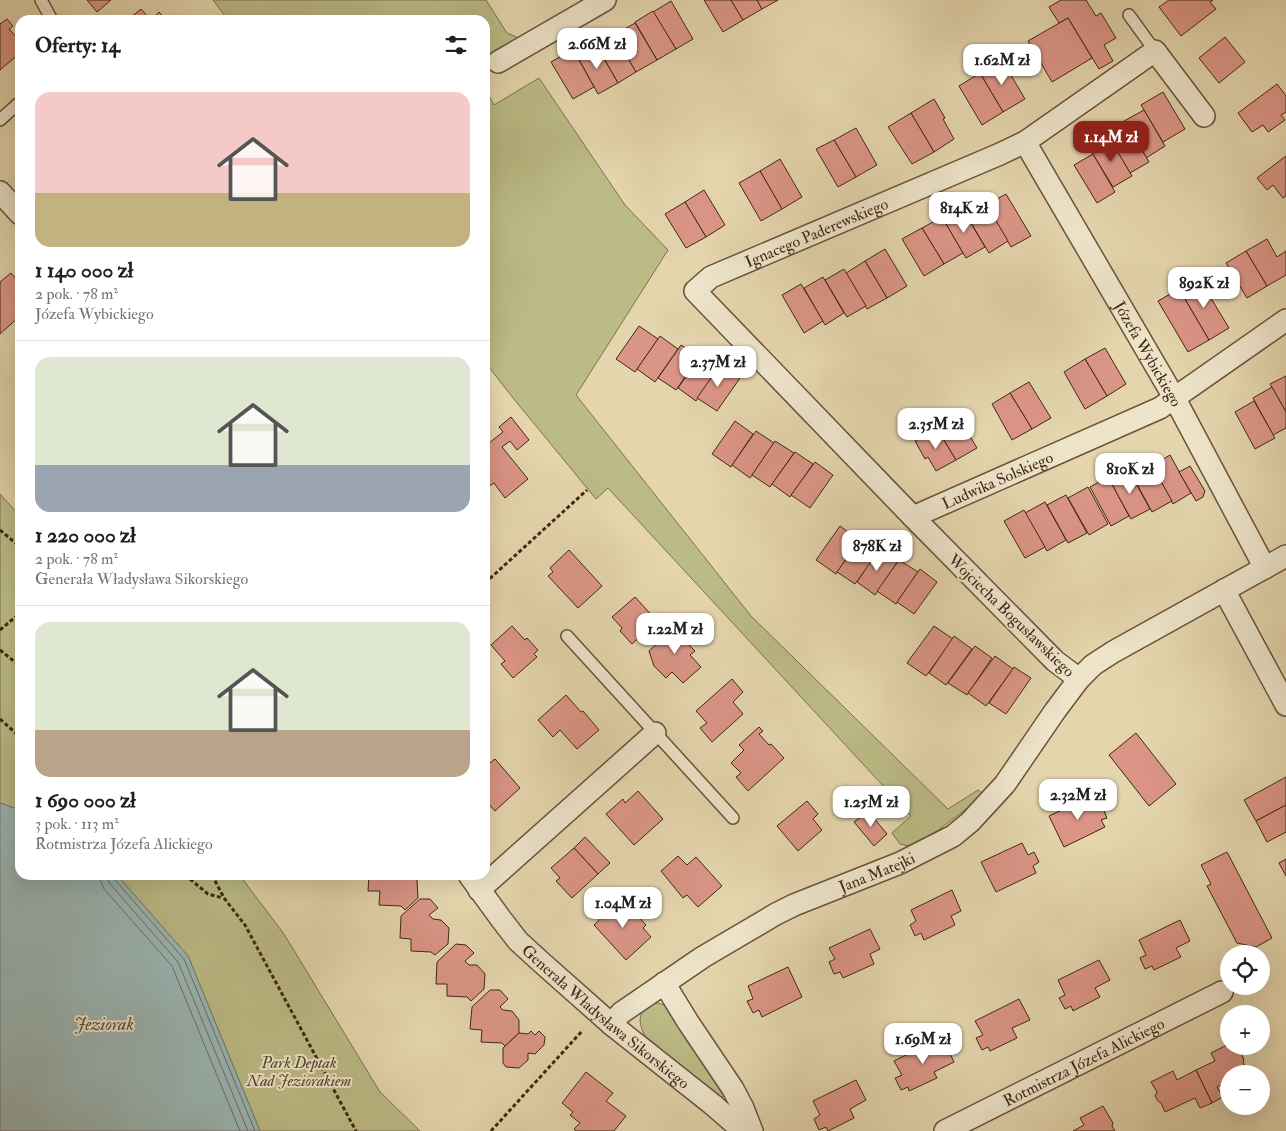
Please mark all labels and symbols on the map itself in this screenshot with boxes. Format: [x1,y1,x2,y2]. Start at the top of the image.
pin: 2.66M zł [545,28,649,70]
pin: 1.62M zł [950,44,1054,86]
pin: 1.14M zł [1059,120,1163,163]
pin: 814K zł [918,192,1010,234]
street label: Ignacego Paderewskiego [742,194,892,272]
pin: 892K zł [1158,266,1250,309]
street label: Józefa Wybickiego [1108,297,1186,410]
pin: 2.37M zł [666,346,770,388]
pin: 2.35M zł [884,408,988,450]
street label: Ludwika Solskiego [939,447,1057,514]
pin: 810K zł [1084,452,1176,495]
pin: 878K zł [831,530,923,572]
street label: Wojciecha Bogusławskiego [943,549,1079,682]
pin: 1.22M zł [623,612,727,655]
pin: 2.32M zł [1026,778,1130,821]
pin: 1.25M zł [819,786,923,828]
street label: Jana Matejki [835,848,919,899]
pin: 1.04M zł [571,886,675,929]
street label: Generała Władysława Sikorskiego [517,940,694,1094]
water label: Jeziorak [74,1013,134,1036]
street label: Rotmistrza Józefa Alickiego [1000,1013,1168,1111]
pin: 1.69M zł [871,1022,975,1065]
park label: Park Deptak Nad Jeziorakiem [246,1053,351,1091]

